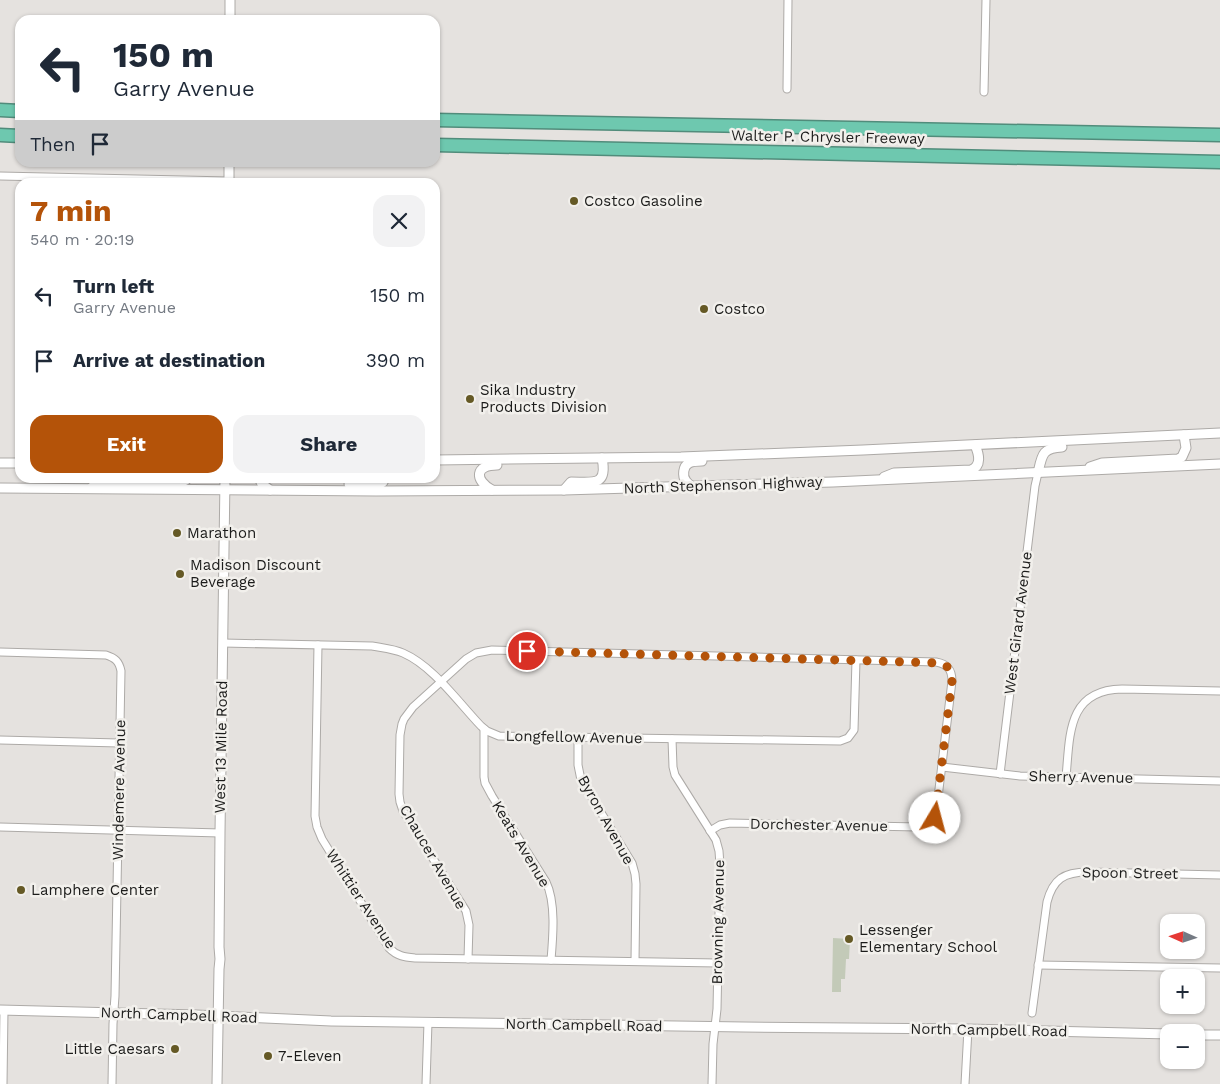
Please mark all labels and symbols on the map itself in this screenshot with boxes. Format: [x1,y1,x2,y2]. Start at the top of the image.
street label: Walter P. Chrysler Freeway [731,126,925,148]
place label: Costco Gasoline [584,192,703,210]
marker: Costco Gasoline [568,195,580,207]
place label: Costco [714,300,765,318]
marker: Costco [698,303,710,315]
place label: Sika Industry Products Division [480,381,607,416]
marker: Sika Industry Products Division [464,393,476,405]
street label: North Stephenson Highway [623,473,823,497]
place label: Marathon [187,524,256,542]
marker: Marathon [171,527,183,539]
street label: West Girard Avenue [1000,550,1036,696]
place label: Madison Discount Beverage [190,556,321,591]
marker: Madison Discount Beverage [174,568,186,580]
pin [506,630,548,672]
street label: West 13 Mile Road [211,680,231,814]
street label: Windemere Avenue [109,719,129,861]
street label: Longfellow Avenue [505,727,643,747]
street label: Sherry Avenue [1028,767,1134,787]
street label: Byron Avenue [574,772,638,868]
position arrow [908,791,960,843]
street label: Keats Avenue [488,797,554,891]
street label: Chaucer Avenue [396,802,470,912]
street label: Dorchester Avenue [750,815,888,835]
street label: Whittier Avenue [322,846,400,952]
street label: Browning Avenue [708,859,728,985]
street label: Spoon Street [1082,863,1179,883]
place label: Lamphere Center [31,881,159,899]
marker: Lamphere Center [15,884,27,896]
north arrow [1160,914,1205,959]
place label: Lessenger Elementary School [859,921,998,956]
marker: Lessenger Elementary School [843,933,855,945]
street label: North Campbell Road [100,1003,258,1027]
street label: North Campbell Road [505,1015,663,1035]
street label: North Campbell Road [910,1020,1068,1040]
place label: Little Caesars [65,1040,165,1058]
marker: Little Caesars [169,1043,181,1055]
place label: 7-Eleven [278,1047,342,1065]
marker: 7-Eleven [262,1050,274,1062]

